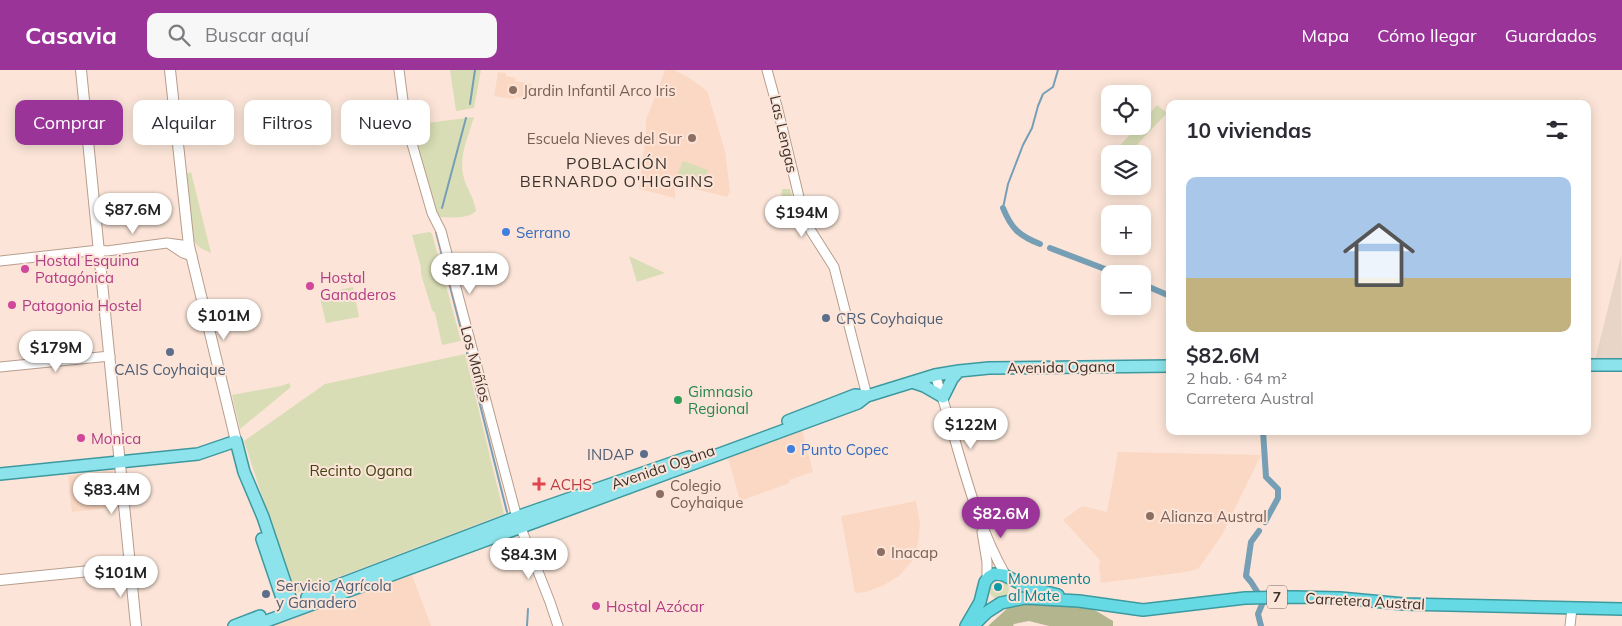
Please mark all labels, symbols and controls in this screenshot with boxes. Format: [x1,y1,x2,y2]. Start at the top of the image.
search box [147,13,497,58]
text: Casavia [25,20,117,50]
icon: search [165,21,193,49]
text: Buscar aquí [205,23,309,47]
text: Mapa [1301,24,1349,47]
text: Cómo llegar [1377,24,1477,47]
text: Guardados [1505,24,1597,47]
place label: Jardin Infantil Arco Iris [523,81,676,100]
marker: Jardin Infantil Arco Iris [507,84,519,96]
map controls [1101,85,1151,315]
button: locate [1101,85,1151,135]
street label: Las Lengas [766,93,802,175]
chip: Comprar [15,100,123,145]
chip: Alquilar [133,100,234,145]
chip: Filtros [244,100,331,145]
chip: Nuevo [341,100,430,145]
icon: filters [1543,116,1571,144]
text: 10 viviendas [1186,117,1312,143]
place label: Escuela Nieves del Sur [527,129,683,148]
marker: Escuela Nieves del Sur [686,132,698,144]
button: layers [1101,145,1151,195]
district label: POBLACIÓN BERNARDO O'HIGGINS [520,153,714,191]
pin: $87.6M [92,192,174,235]
pin: $194M [767,196,837,238]
text: $87.6M [105,199,161,219]
text: $194M [776,202,828,222]
button: + [1101,205,1151,255]
icon: home [1334,210,1424,300]
place label: Serrano [516,223,571,242]
marker: Serrano [500,226,512,238]
place label: Hostal Esquina Patagónica [35,251,139,287]
pin: $87.1M [429,252,511,295]
text: $87.1M [442,259,498,279]
marker: Hostal Esquina Patagónica [19,263,31,275]
button: − [1101,265,1151,315]
place label: Hostal Ganaderos [320,268,396,304]
marker: Hostal Ganaderos [304,280,316,292]
place label: Patagonia Hostel [22,296,142,315]
pin: $101M [189,298,259,341]
marker: Patagonia Hostel [6,299,18,311]
text: $101M [198,305,250,325]
place label: CRS Coyhaique [836,309,943,328]
marker: CRS Coyhaique [820,312,832,324]
street label: Los Mañíos [457,324,495,404]
pin: $179M [21,330,91,373]
text: $179M [30,337,82,357]
text: $82.6M [1186,342,1260,368]
marker: CAIS Coyhaique [164,346,176,358]
street label: Avenida Ogana [1007,357,1115,377]
place label: CAIS Coyhaique [114,360,226,379]
text: 2 hab. · 64 m² [1186,368,1287,388]
place label: Gimnasio Regional [688,382,753,418]
text: Carretera Austral [1186,388,1314,408]
marker: Gimnasio Regional [672,394,684,406]
pin: $122M [936,408,1006,450]
text: $122M [945,414,997,434]
place label: Monica [91,429,141,448]
marker: Monica [75,432,87,444]
street label: Avenida Ogana [609,440,717,494]
place label: Punto Copec [801,440,889,459]
marker: Punto Copec [785,443,797,455]
place label: INDAP [587,445,634,464]
marker: INDAP [638,448,650,460]
park label: Recinto Ogana [309,461,413,480]
pin: $83.4M [71,472,153,515]
place label: ACHS [550,475,592,494]
place label: Colegio Coyhaique [670,476,743,512]
marker: ACHS [532,477,546,491]
text: $83.4M [84,479,140,499]
marker: Colegio Coyhaique [654,488,666,500]
pin: $82.6M [960,496,1042,539]
text: $82.6M [973,503,1029,523]
place label: Alianza Austral [1160,507,1267,526]
marker: Alianza Austral [1144,510,1156,522]
pin: $84.3M [488,538,570,580]
place label: Inacap [891,543,938,562]
text: $84.3M [501,544,557,564]
marker: Inacap [875,546,887,558]
pin: $101M [86,556,156,598]
text: $101M [95,562,147,582]
place label: Monumento al Mate [1008,569,1091,605]
place label: Servicio Agrícola y Ganadero [276,576,392,612]
marker: Monumento al Mate [992,581,1004,593]
road number: 7 [1267,586,1287,608]
marker: Servicio Agrícola y Ganadero [260,588,272,600]
street label: Carretera Austral [1305,588,1425,614]
place label: Hostal Azócar [606,597,705,616]
marker: Hostal Azócar [590,600,602,612]

